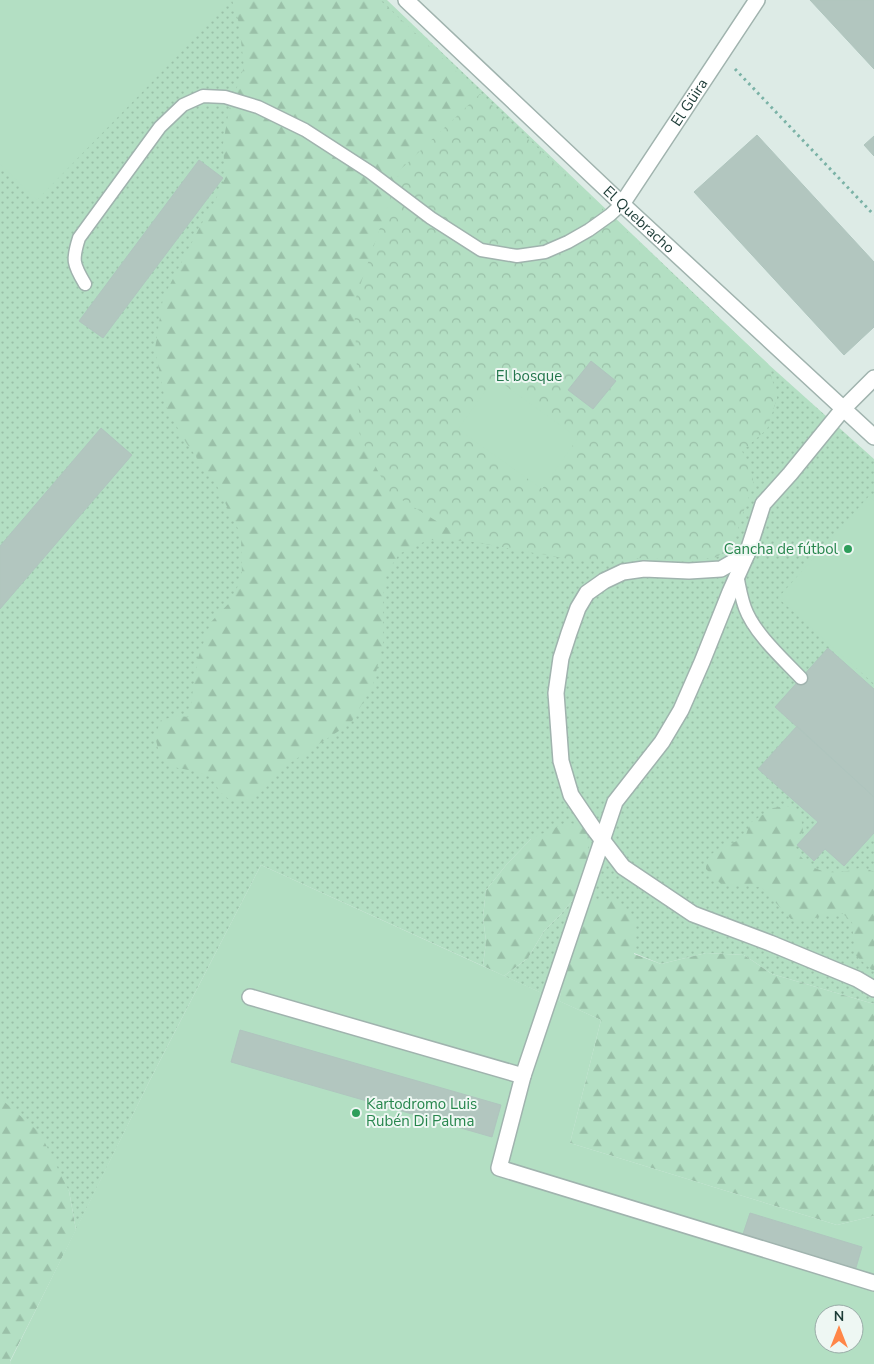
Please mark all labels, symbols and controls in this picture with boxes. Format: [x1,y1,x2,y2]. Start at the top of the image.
street label: El Güira [666,75,712,130]
street label: El Quebracho [599,181,679,258]
park label: El bosque [496,366,562,386]
place label: Cancha de fútbol [724,539,839,559]
marker: Cancha de fútbol [842,543,854,555]
place label: Kartodromo Luis Rubén Di Palma [366,1094,477,1131]
marker: Kartodromo Luis Rubén Di Palma [350,1107,362,1119]
north arrow [814,1304,864,1354]
text: N [834,1307,844,1326]

